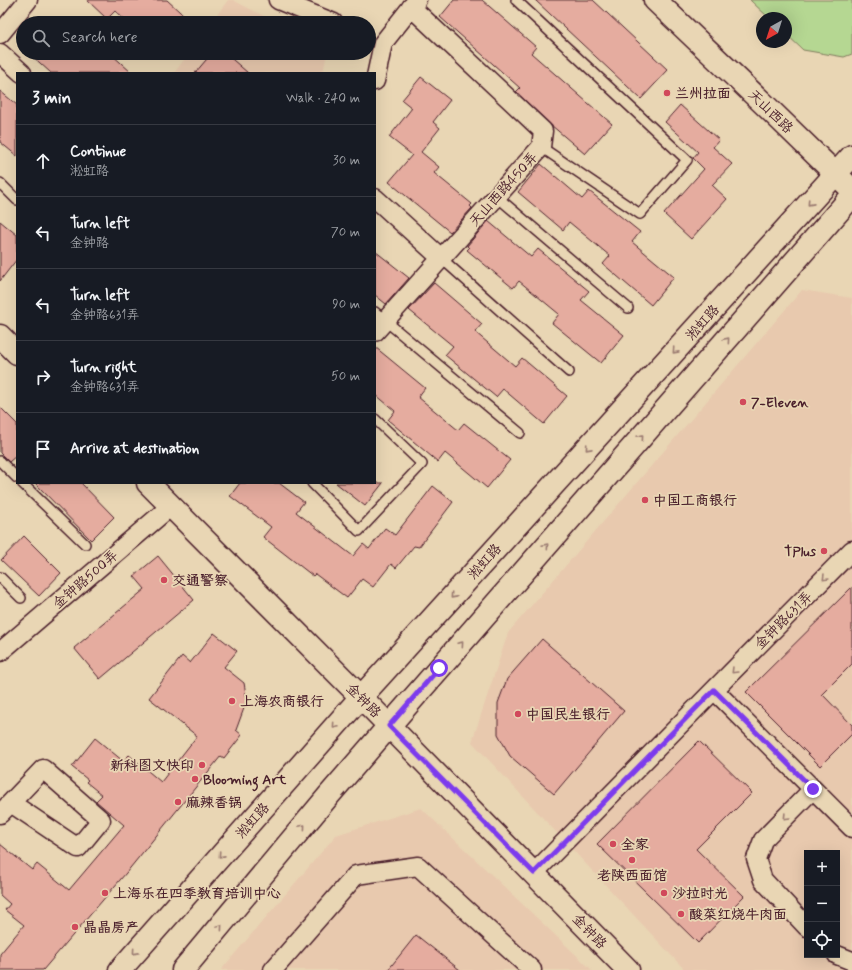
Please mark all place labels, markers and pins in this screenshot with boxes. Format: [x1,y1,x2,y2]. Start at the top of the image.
place label: 兰州拉面 [675,85,731,103]
marker: 兰州拉面 [662,88,672,98]
place label: 7-Eleven [751,394,810,412]
marker: 7-Eleven [738,397,748,407]
place label: 中国工商银行 [653,492,737,510]
marker: 中国工商银行 [640,495,650,505]
place label: TPlus [784,543,817,561]
marker: TPlus [819,546,829,556]
place label: 交通警察 [172,572,228,590]
marker: 交通警察 [159,575,169,585]
place label: 上海农商银行 [240,693,324,711]
marker: 上海农商银行 [227,696,237,706]
place label: 中国民生银行 [526,706,610,724]
marker: 中国民生银行 [513,709,523,719]
place label: 新科图文快印 [110,757,194,775]
marker: 新科图文快印 [197,760,207,770]
place label: Blooming Art [203,771,287,792]
marker: Blooming Art [190,774,200,784]
place label: 麻辣香锅 [186,794,242,812]
marker: 麻辣香锅 [173,797,183,807]
place label: 全家 [621,836,649,854]
marker: 全家 [608,839,618,849]
marker: 老陕西面馆 [627,855,637,865]
place label: 老陕西面馆 [597,867,667,885]
place label: 上海乐在四季教育培训中心 [113,885,281,903]
place label: 沙拉时光 [672,885,728,903]
marker: 上海乐在四季教育培训中心 [100,888,110,898]
marker: 沙拉时光 [659,888,669,898]
place label: 酸菜红烧牛肉面 [689,906,787,924]
marker: 酸菜红烧牛肉面 [676,909,686,919]
place label: 晶晶房产 [83,919,139,937]
marker: 晶晶房产 [70,922,80,932]

